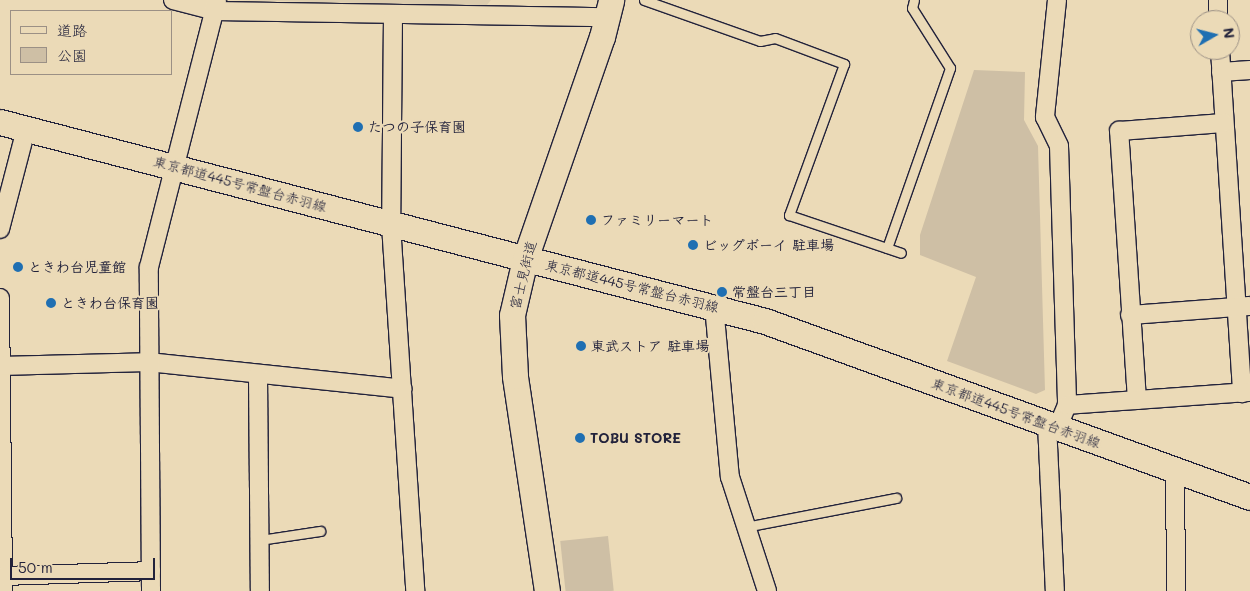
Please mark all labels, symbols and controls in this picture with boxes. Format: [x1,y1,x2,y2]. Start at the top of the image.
legend [10,10,172,75]
north arrow [1190,10,1240,60]
text: 道路 [57,20,87,40]
text: N [1219,26,1240,40]
text: 公園 [57,45,87,65]
place label: たつの子保育園 [368,119,466,135]
marker: たつの子保育園 [352,121,364,133]
street label: 東京都道445号常盤台赤羽線 [152,153,328,215]
place label: ファミリーマート [601,212,713,228]
marker: ファミリーマート [585,214,597,226]
place label: ビッグボーイ 駐車場 [703,237,834,253]
street label: 富士見街道 [506,239,540,311]
marker: ビッグボーイ 駐車場 [687,239,699,251]
street label: 東京都道445号常盤台赤羽線 [543,256,721,316]
place label: ときわ台児童館 [28,259,126,275]
marker: ときわ台児童館 [12,261,24,273]
place label: 常盤台三丁目 [732,284,816,300]
marker: 常盤台三丁目 [716,286,728,298]
place label: ときわ台保育園 [61,295,159,311]
marker: ときわ台保育園 [45,297,57,309]
place label: 東武ストア 駐車場 [591,338,708,354]
marker: 東武ストア 駐車場 [575,340,587,352]
street label: 東京都道445号常盤台赤羽線 [929,375,1103,451]
place label: TOBU STORE [590,430,681,446]
marker: TOBU STORE [574,432,586,444]
scale bar [12,548,158,580]
text: 50 m [18,557,53,577]

